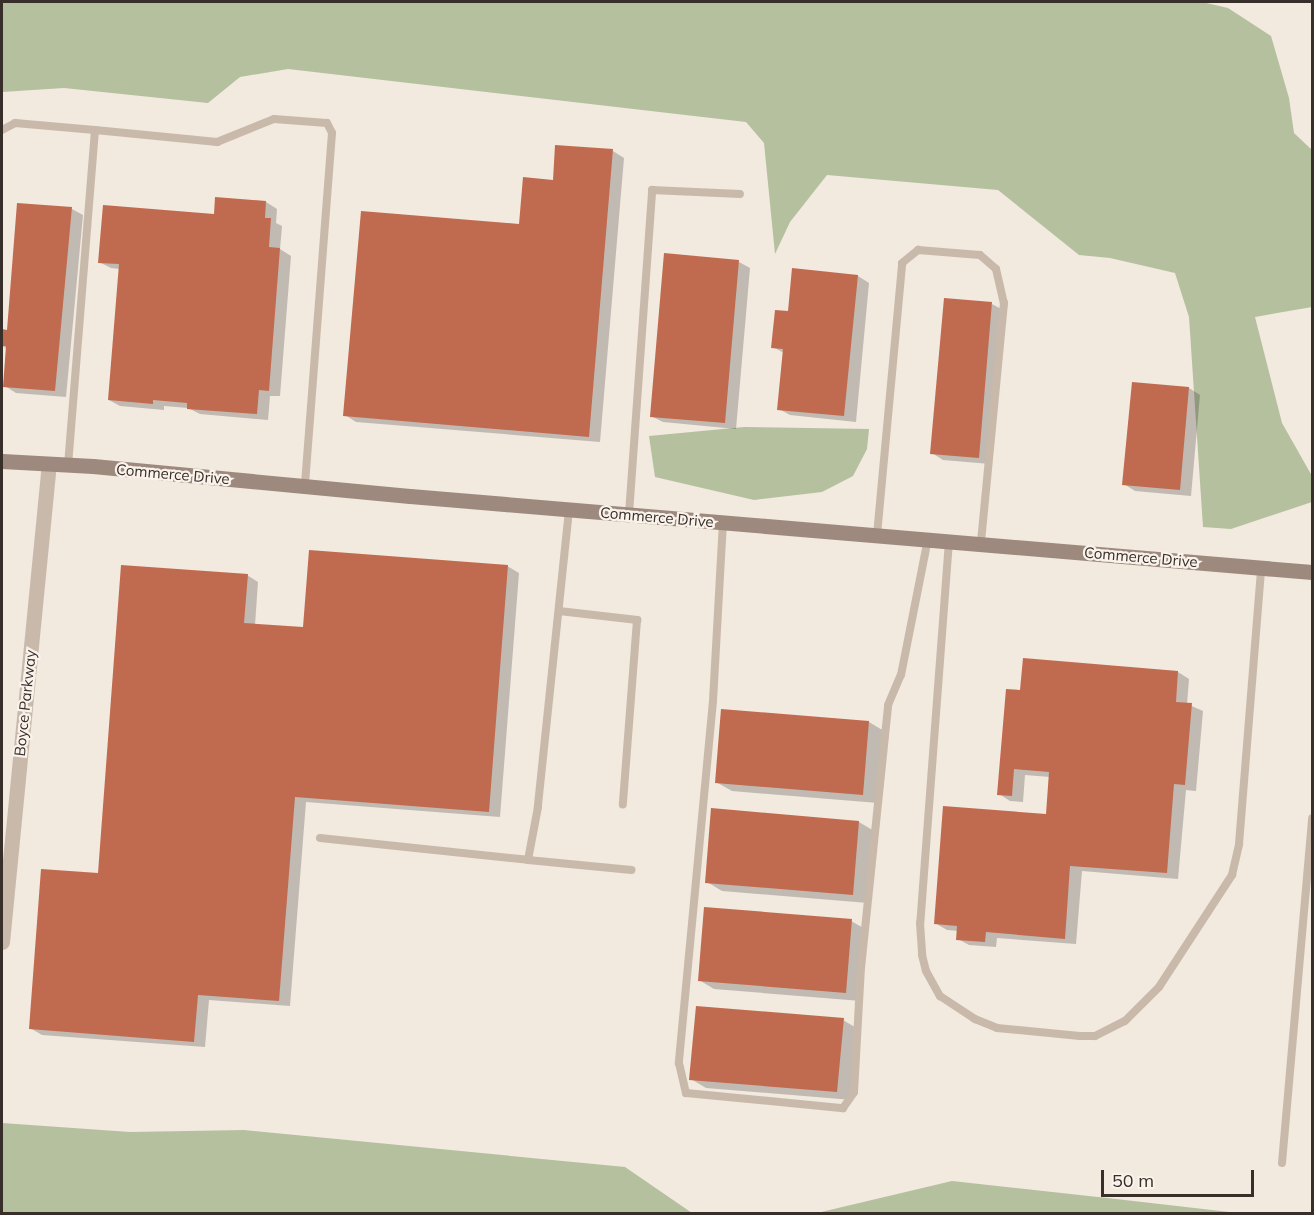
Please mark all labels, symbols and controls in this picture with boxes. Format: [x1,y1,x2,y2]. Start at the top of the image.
street label: Commerce Drive [116,460,230,488]
street label: Commerce Drive [600,503,714,531]
street label: Commerce Drive [1084,543,1198,571]
street label: Boyce Parkway [10,649,40,757]
scale bar [1104,1158,1257,1196]
text: 50 m [1112,1169,1154,1192]

